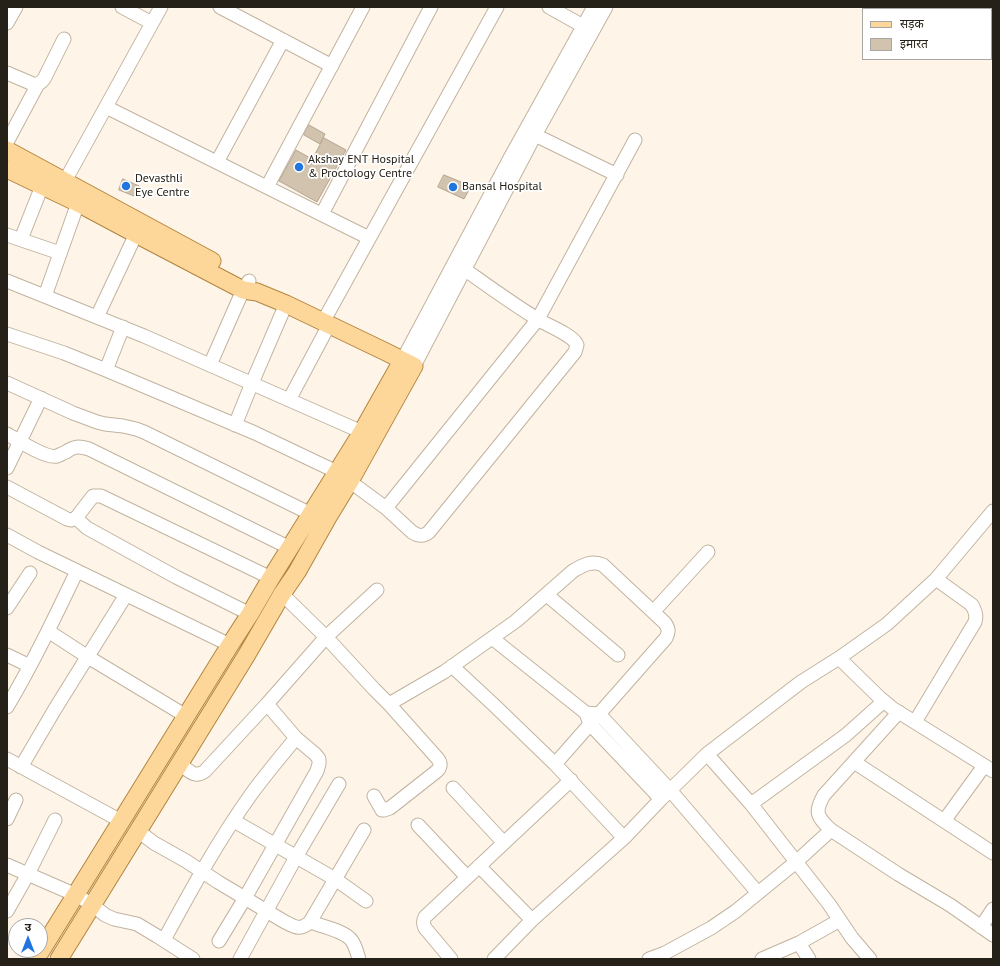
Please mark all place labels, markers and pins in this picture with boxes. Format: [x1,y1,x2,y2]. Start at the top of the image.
place label: Akshay ENT Hospital & Proctology Centre [308,153,414,181]
marker: Akshay ENT Hospital & Proctology Centre [293,161,305,173]
place label: Devasthli Eye Centre [135,172,190,200]
marker: Devasthli Eye Centre [120,180,132,192]
place label: Bansal Hospital [462,180,542,194]
marker: Bansal Hospital [447,181,459,193]

